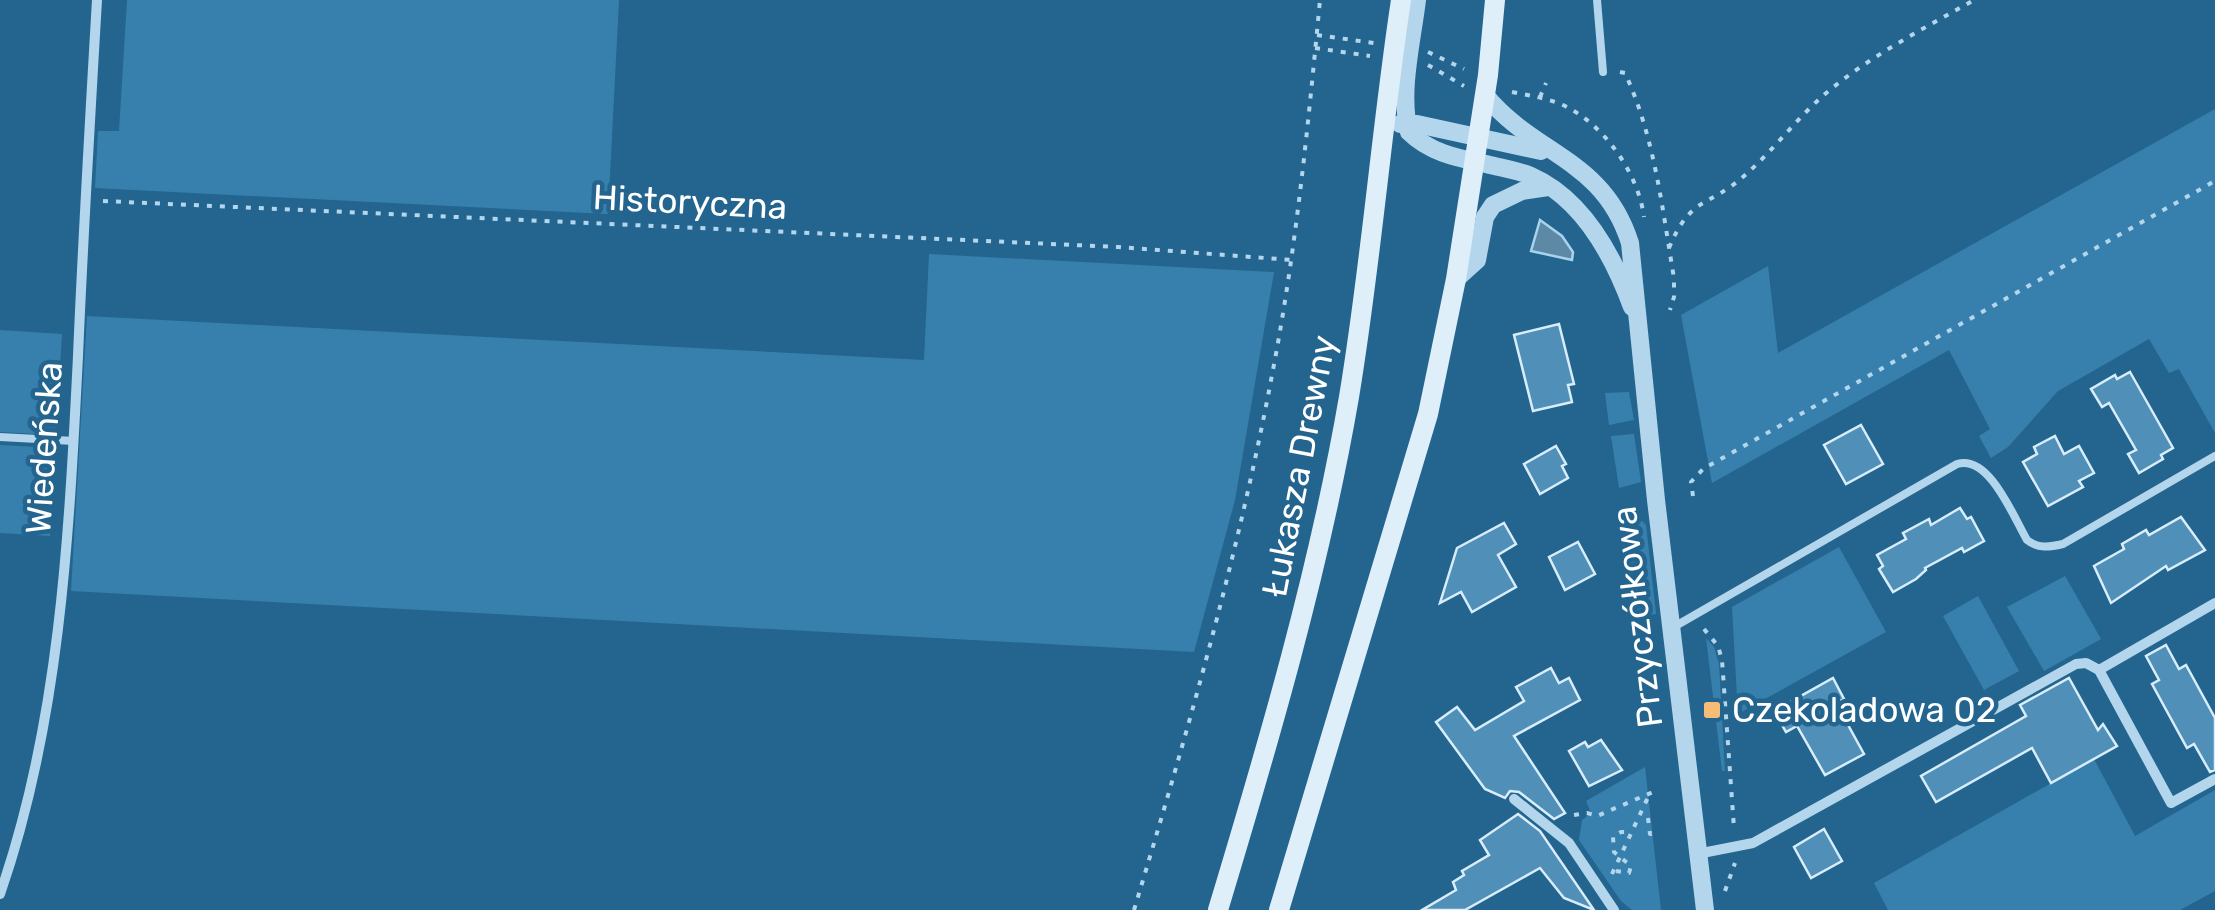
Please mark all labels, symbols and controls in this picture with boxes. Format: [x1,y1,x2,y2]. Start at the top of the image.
street label: Historyczna [592,176,788,228]
street label: Łukasza Drewny [1253,332,1345,600]
street label: Wiedeńska [17,360,71,536]
street label: Przyczółkowa [1603,504,1671,730]
place label: Czekoladowa 02 [1732,689,1996,731]
marker: Czekoladowa 02 [1701,699,1723,721]

